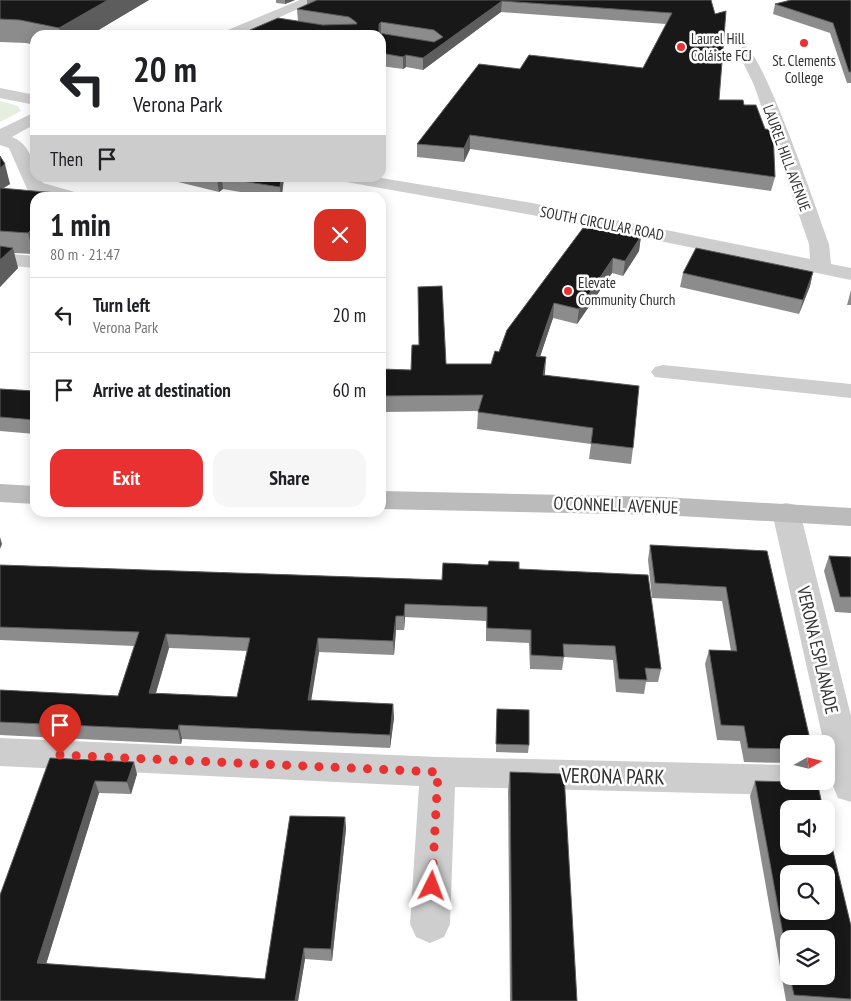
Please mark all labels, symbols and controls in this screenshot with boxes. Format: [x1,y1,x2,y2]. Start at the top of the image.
place label: Laurel Hill Coláiste FCJ [691,29,752,65]
marker: St. Clements College [798,37,810,49]
marker: Laurel Hill Coláiste FCJ [675,41,687,53]
text: 20 m [133,46,197,92]
icon: left [50,50,115,115]
place label: St. Clements College [772,51,836,87]
text: Verona Park [133,90,223,118]
street label: LAUREL HILL AVENUE [759,102,815,214]
icon: arrive [93,145,121,173]
text: Then [50,147,83,171]
street label: SOUTH CIRCULAR ROAD [538,202,666,244]
text: 1 min [50,205,111,244]
button: close [314,209,366,261]
text: 80 m · 21:47 [50,244,121,264]
place label: Elevate Community Church [578,273,675,309]
marker: Elevate Community Church [562,285,574,297]
text: Turn left [93,293,150,317]
icon: left [50,301,78,329]
text: 20 m [333,303,366,327]
text: Verona Park [93,317,158,337]
icon: arrive [50,376,78,404]
text: Arrive at destination [93,378,231,402]
text: 60 m [333,378,366,402]
button: Exit [50,449,203,507]
button: Share [213,449,366,507]
street label: O'CONNELL AVENUE [553,491,679,519]
street label: VERONA ESPLANADE [792,583,844,716]
pin [39,704,81,755]
icon: arrive [46,711,74,739]
north arrow [780,735,835,790]
map controls [780,735,835,985]
street label: VERONA PARK [560,762,665,790]
button: sound [780,800,835,855]
position arrow [405,859,457,911]
button: search [780,865,835,920]
button: layers [780,930,835,985]

